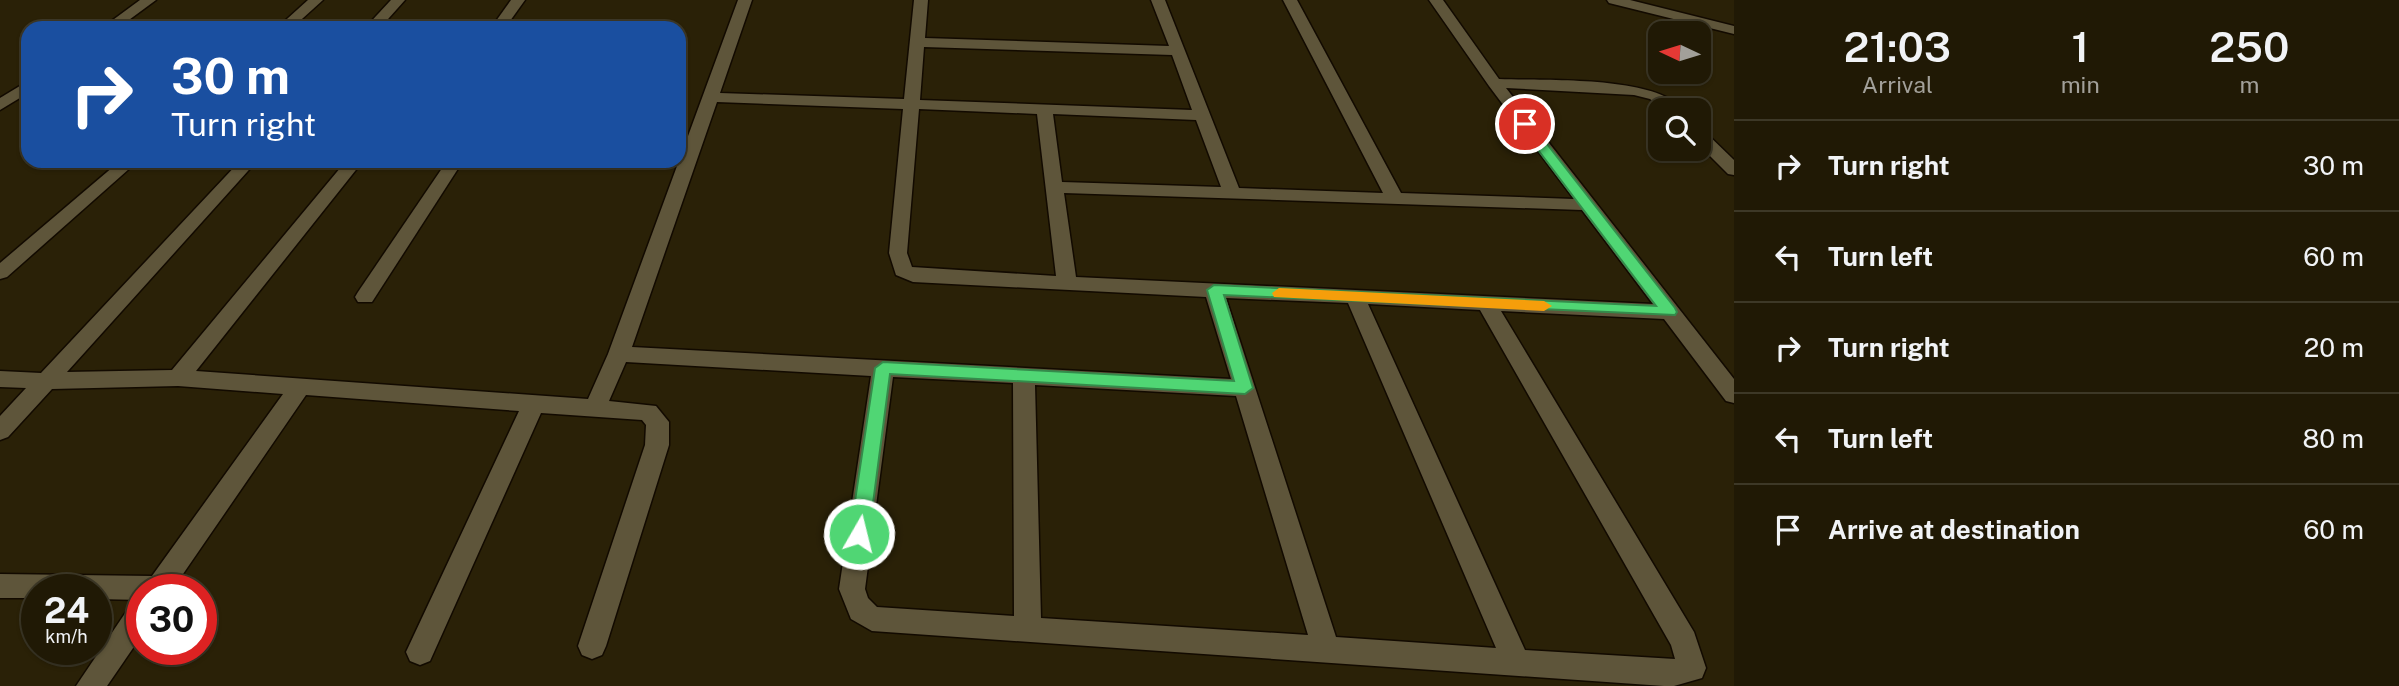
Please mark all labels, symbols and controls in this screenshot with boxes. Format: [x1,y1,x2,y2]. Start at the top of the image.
north arrow [1648,21,1712,84]
map controls [1648,21,1711,161]
text: 21:03 [1844,22,1951,71]
text: 1 [2071,22,2089,71]
text: 250 [2209,22,2289,71]
text: 30 m [171,47,290,105]
icon: right [56,49,147,140]
text: Arrival [1862,71,1933,98]
text: min [2061,71,2100,98]
text: m [2239,71,2259,98]
pin [1495,94,1555,154]
button: search [1648,98,1711,161]
icon: arrive [1506,105,1544,143]
text: Turn right [171,106,316,143]
icon: right [1769,147,1807,185]
text: Turn right [1828,150,1950,181]
text: 30 m [2303,150,2364,181]
icon: left [1769,238,1807,276]
text: Turn left [1828,241,1933,272]
text: 60 m [2303,241,2364,272]
icon: right [1769,329,1807,367]
text: Turn right [1828,332,1950,363]
text: 20 m [2304,332,2364,363]
icon: left [1769,420,1807,458]
text: Turn left [1828,423,1933,454]
text: 80 m [2303,423,2364,454]
position arrow [822,497,896,571]
icon: arrive [1769,511,1807,549]
text: Arrive at destination [1828,514,2080,545]
text: 60 m [2303,514,2364,545]
speed limit sign: 30 [126,574,217,665]
text: 24 [44,590,89,631]
text: km/h [45,626,88,647]

